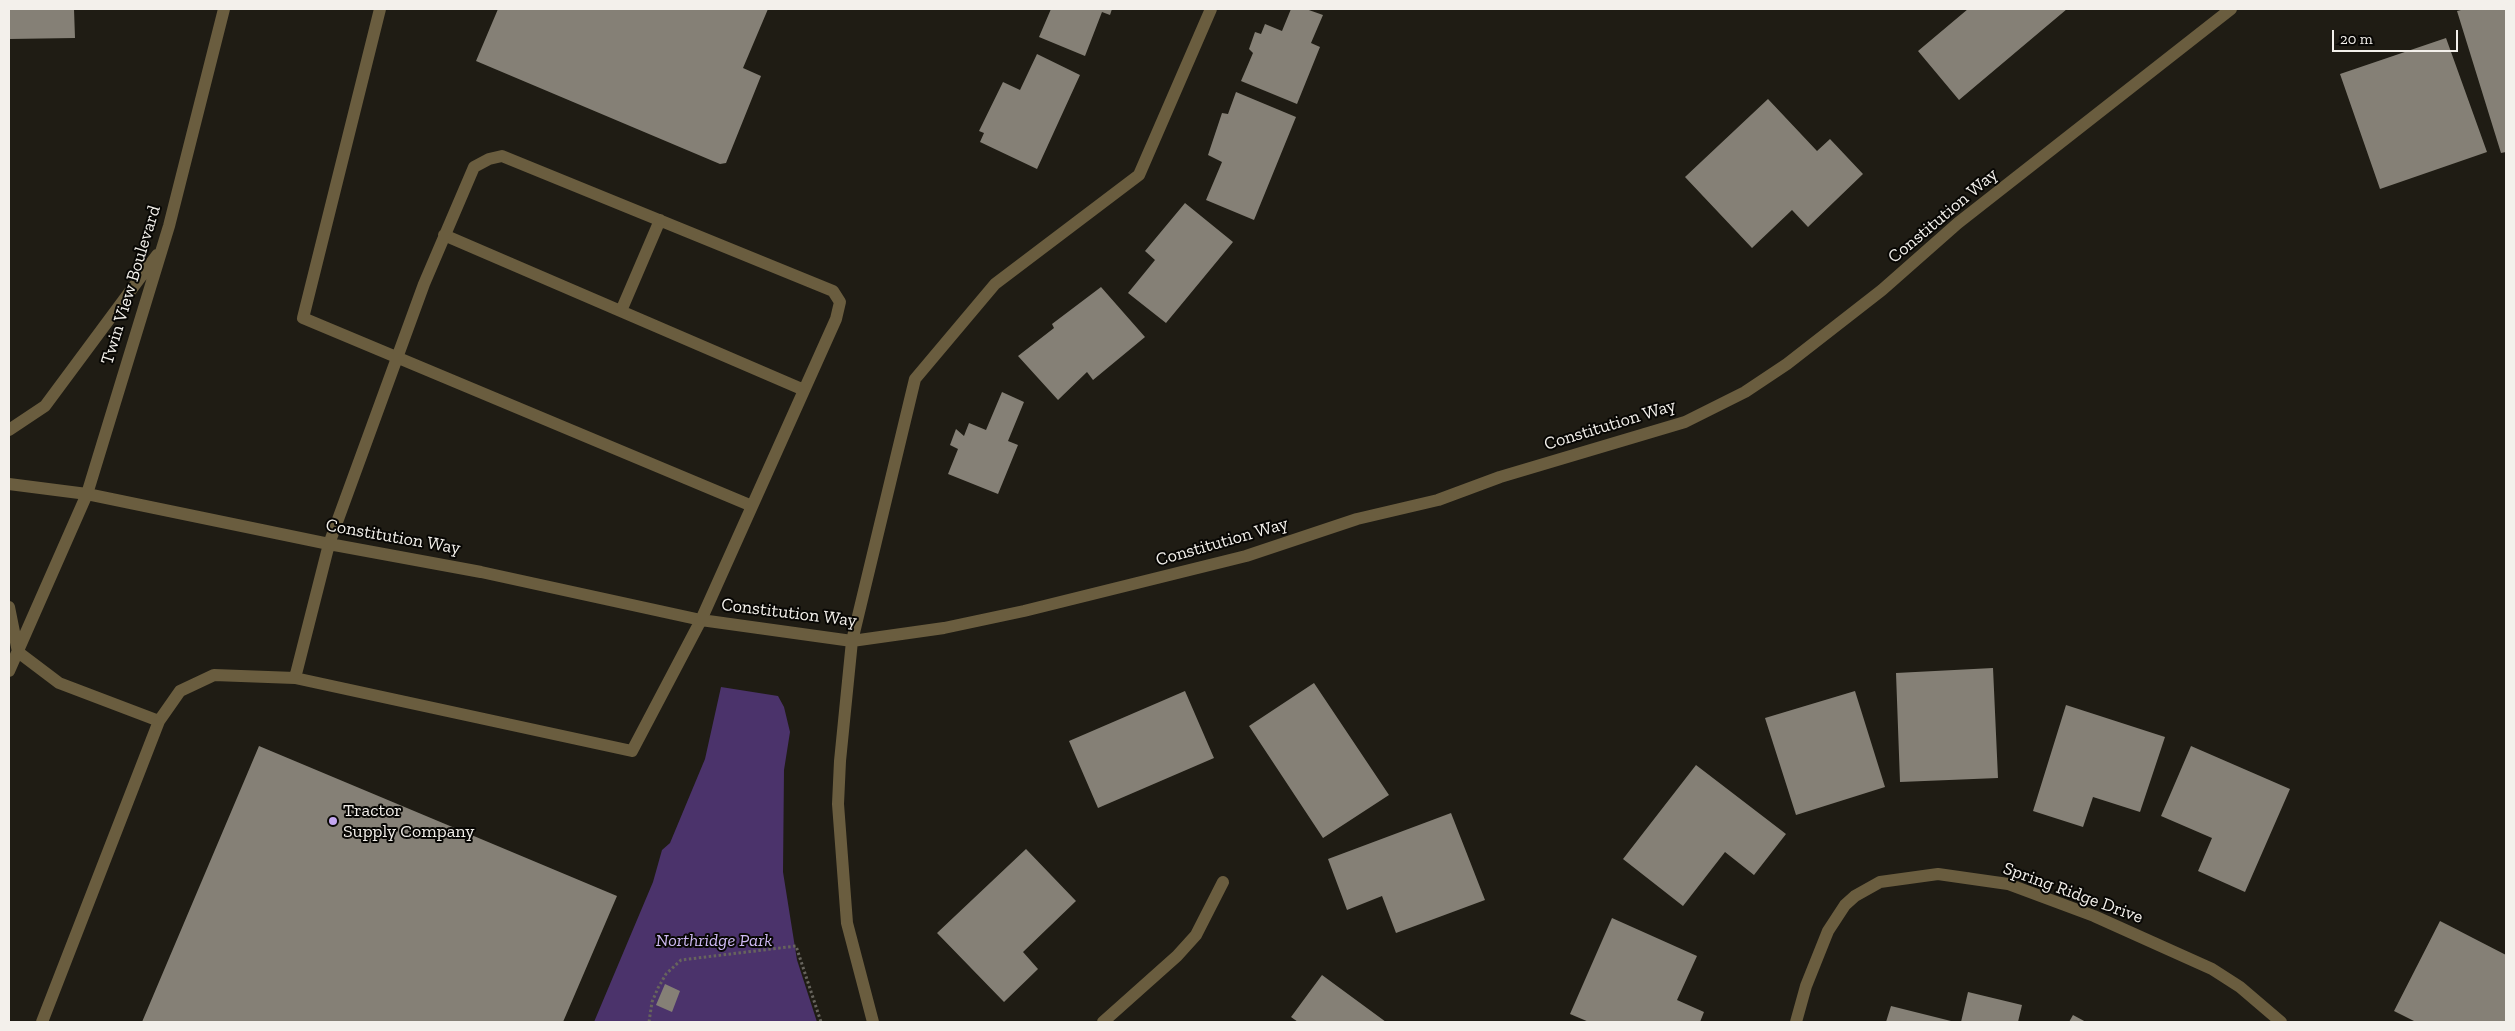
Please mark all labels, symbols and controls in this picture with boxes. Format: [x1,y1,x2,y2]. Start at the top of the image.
scale bar [2335,20,2461,52]
text: 20 m [2340,30,2373,48]
street label: Constitution Way [1884,164,2002,268]
street label: Twin View Boulevard [97,203,165,367]
street label: Constitution Way [1542,395,1678,455]
street label: Constitution Way [1153,513,1291,571]
street label: Constitution Way [324,515,462,559]
street label: Constitution Way [720,594,858,632]
place label: Tractor Supply Company [343,800,474,842]
marker: Tractor Supply Company [327,815,339,827]
street label: Spring Ridge Drive [2000,858,2146,928]
park label: Northridge Park [656,930,772,952]

